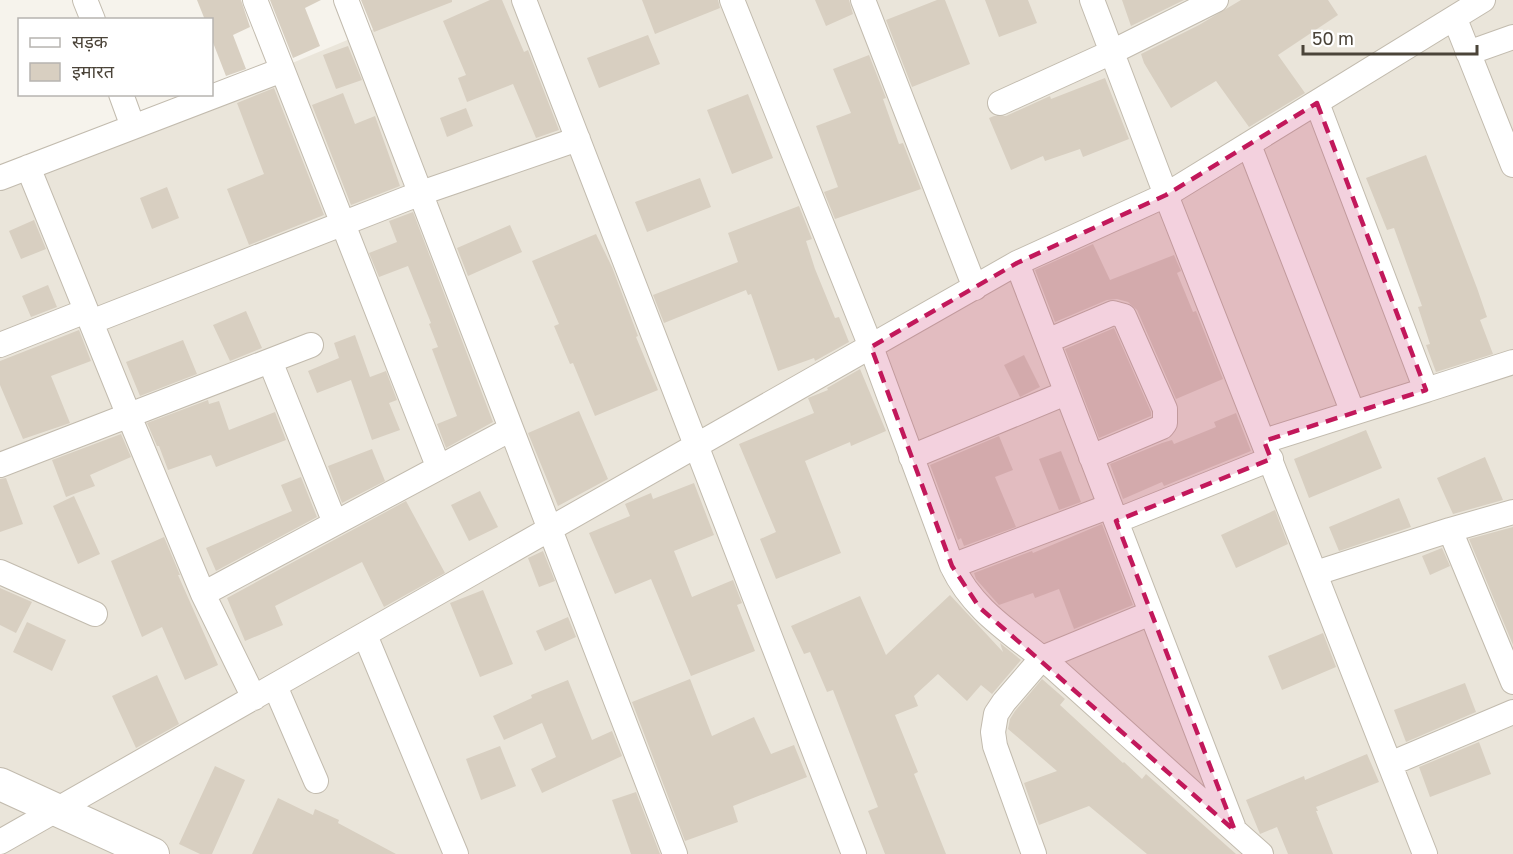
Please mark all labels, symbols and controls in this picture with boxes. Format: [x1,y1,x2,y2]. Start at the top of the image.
legend [18,18,213,96]
scale bar [1303,18,1477,56]
text: 50 m [1312,27,1354,49]
text: सड़क [72,30,109,52]
text: इमारत [72,60,115,82]

